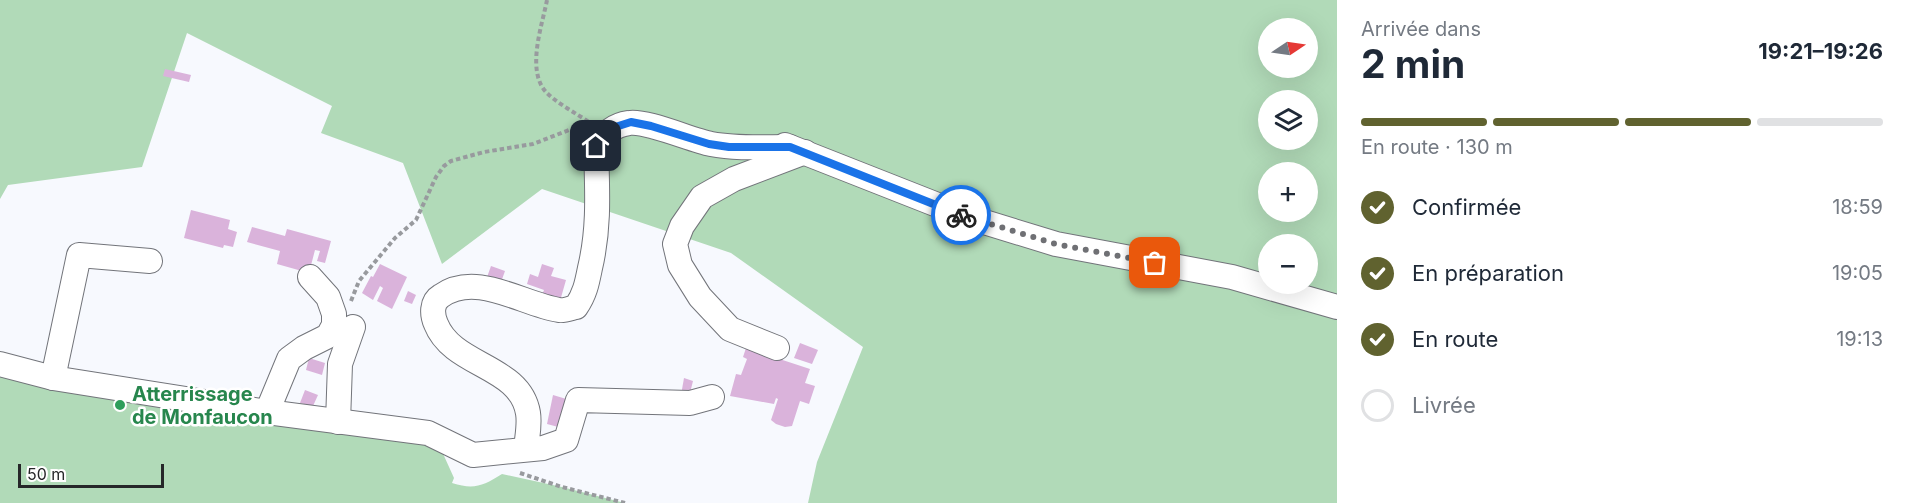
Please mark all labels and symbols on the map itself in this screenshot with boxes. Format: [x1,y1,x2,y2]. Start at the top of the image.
north arrow [1258,18,1318,78]
pin [570,120,621,171]
courier [931,185,991,245]
pin [1129,237,1180,288]
place label: Atterrissage de Monfaucon [132,382,273,429]
marker: Atterrissage de Monfaucon [113,398,127,412]
scale bar [18,461,164,488]

